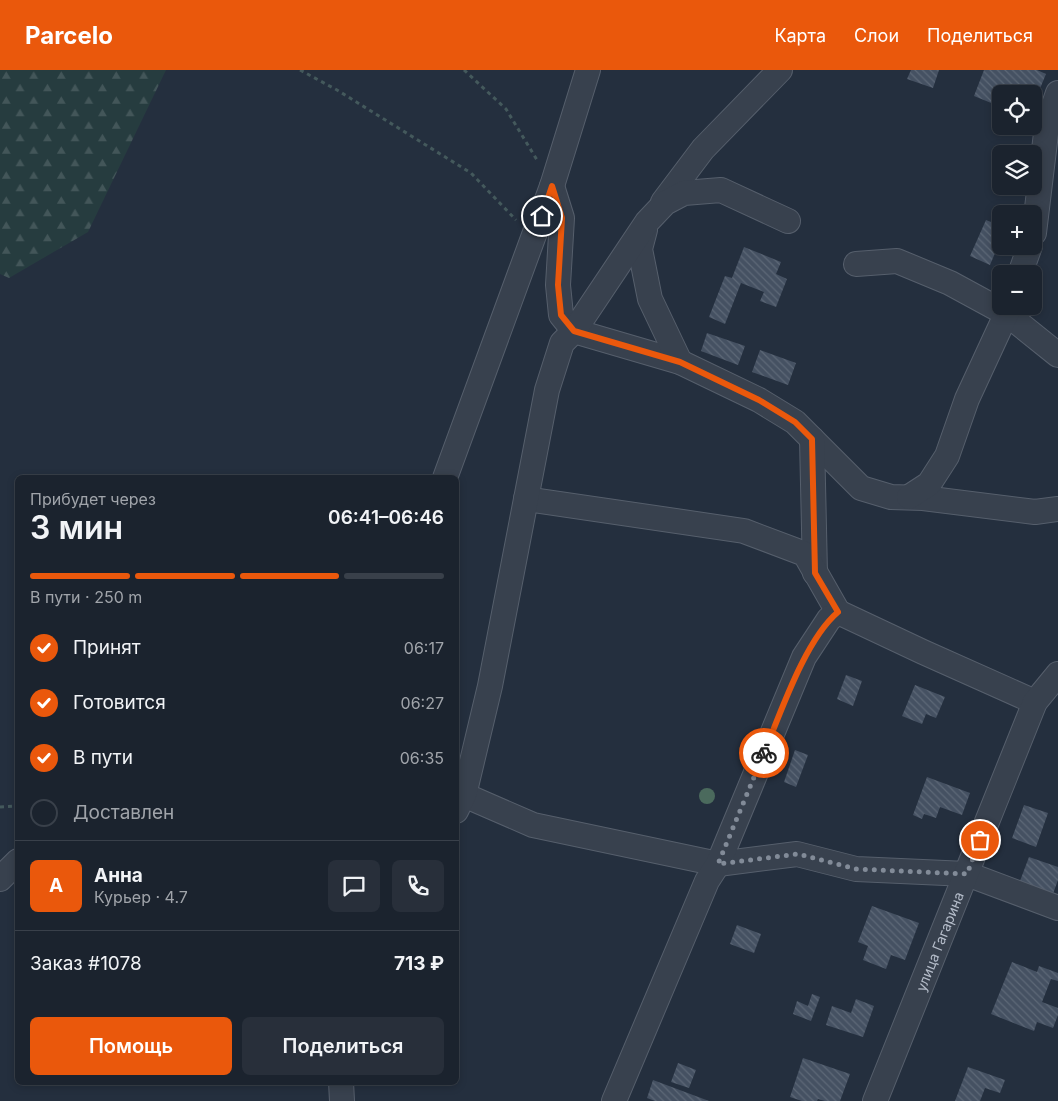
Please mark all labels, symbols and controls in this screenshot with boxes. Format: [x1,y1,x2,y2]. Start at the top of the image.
text: Parcelo [25,21,113,50]
text: Карта [774,25,826,46]
text: Слои [854,25,899,46]
text: Поделиться [927,25,1033,46]
map controls [992,85,1042,315]
button: locate [992,85,1042,135]
button: layers [992,145,1042,195]
pin [521,195,563,237]
icon: home [528,202,556,230]
button: + [992,205,1042,255]
button: − [992,265,1042,315]
text: Прибудет через [30,489,156,509]
text: 06:41–06:46 [328,506,444,529]
text: 3 мин [30,508,123,547]
text: В пути · 250 m [30,587,142,607]
icon: check [30,634,58,662]
text: Принят [73,636,141,659]
text: 06:17 [404,638,444,658]
icon: check [30,689,58,717]
text: Готовится [73,691,166,714]
text: 06:27 [401,693,444,713]
courier [739,728,789,778]
icon: bike [750,739,778,767]
icon: check [30,744,58,772]
text: В пути [73,746,133,769]
text: 06:35 [400,748,444,768]
text: Доставлен [73,801,174,824]
pin [959,819,1001,861]
icon: bag [966,826,994,854]
button: chat [328,860,380,912]
button: phone [392,860,444,912]
text: Анна [94,864,143,887]
text: А [49,874,63,897]
text: Курьер · 4.7 [94,887,188,907]
street label: улица Гагарина [911,889,967,994]
text: Заказ #1078 [30,952,142,975]
text: 713 ₽ [394,952,444,975]
button: Помощь [30,1017,232,1075]
button: Поделиться [242,1017,444,1075]

